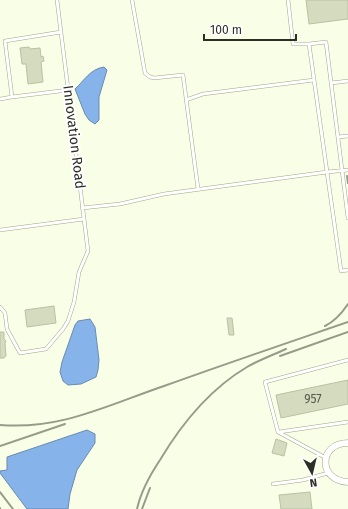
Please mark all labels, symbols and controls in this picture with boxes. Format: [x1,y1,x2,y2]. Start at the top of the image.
scale bar [204,16,296,42]
text: 100 m [210,23,242,37]
street label: Innovation Road [59,84,89,190]
house number: 957 [304,392,322,406]
north arrow [292,453,332,493]
text: N [309,475,318,489]

